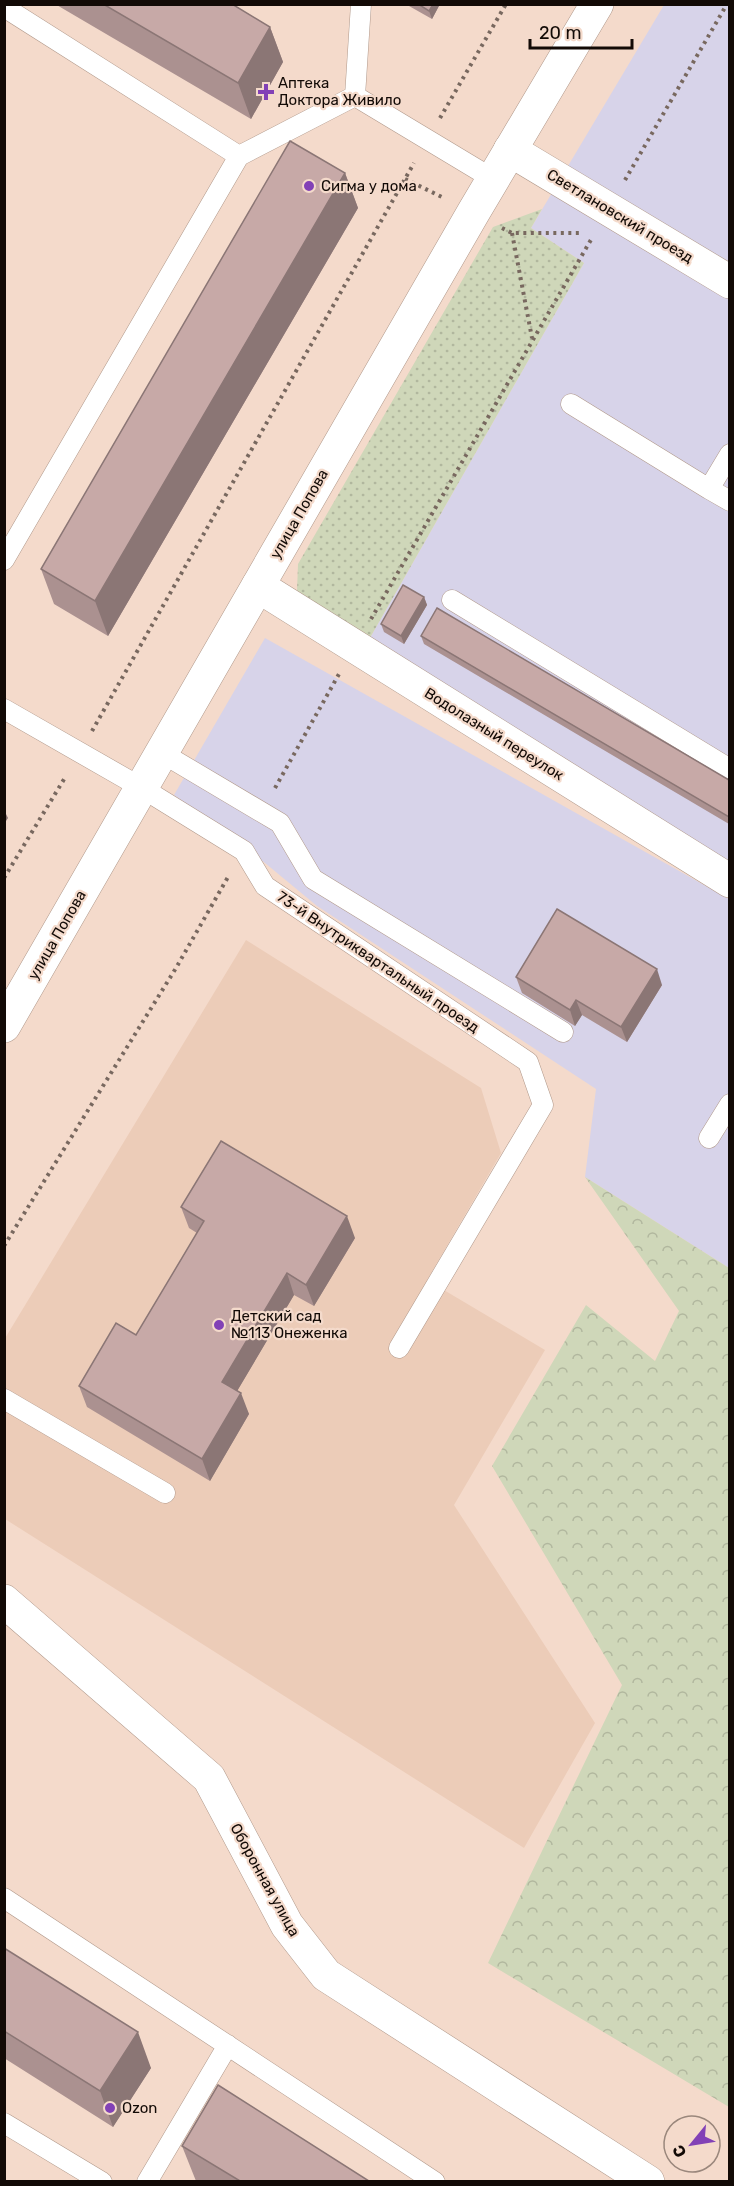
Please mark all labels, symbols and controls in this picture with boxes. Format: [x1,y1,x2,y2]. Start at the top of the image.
scale bar [530,12,632,50]
text: 20 m [539,22,581,44]
place label: Аптека Доктора Живило [278,74,401,109]
marker: Аптека Доктора Живило [259,85,273,99]
street label: Светлановский проезд [544,165,696,267]
place label: Сигма у дома [321,177,417,195]
marker: Сигма у дома [302,179,316,193]
street label: улица Попова [266,466,332,562]
street label: Водолазный переулок [421,684,567,784]
street label: улица Попова [24,887,90,983]
street label: 73-й Внутриквартальный проезд [274,887,482,1037]
place label: Детский сад №113 Онеженка [231,1307,347,1342]
marker: Детский сад №113 Онеженка [212,1318,226,1332]
street label: Оборонная улица [226,1820,304,1940]
place label: Ozon [122,2099,157,2117]
marker: Ozon [103,2101,117,2115]
north arrow [662,2114,722,2174]
text: С [668,2142,690,2161]

